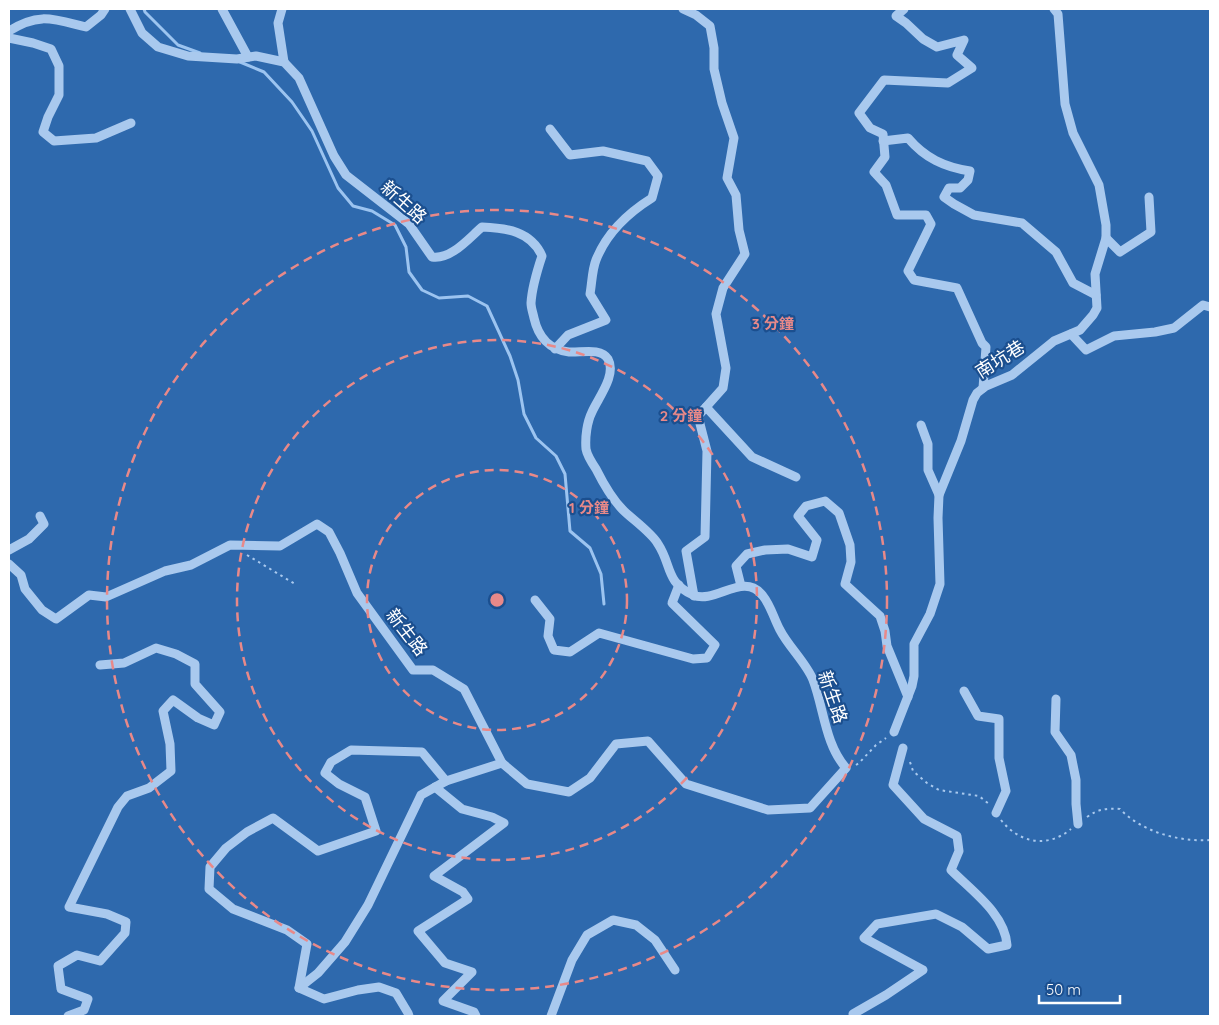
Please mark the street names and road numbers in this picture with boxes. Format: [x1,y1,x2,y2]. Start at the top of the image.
street label: 新生路 [376,175,432,229]
street label: 南坑巷 [971,335,1029,383]
street label: 新生路 [381,604,433,660]
street label: 新生路 [813,668,853,726]

